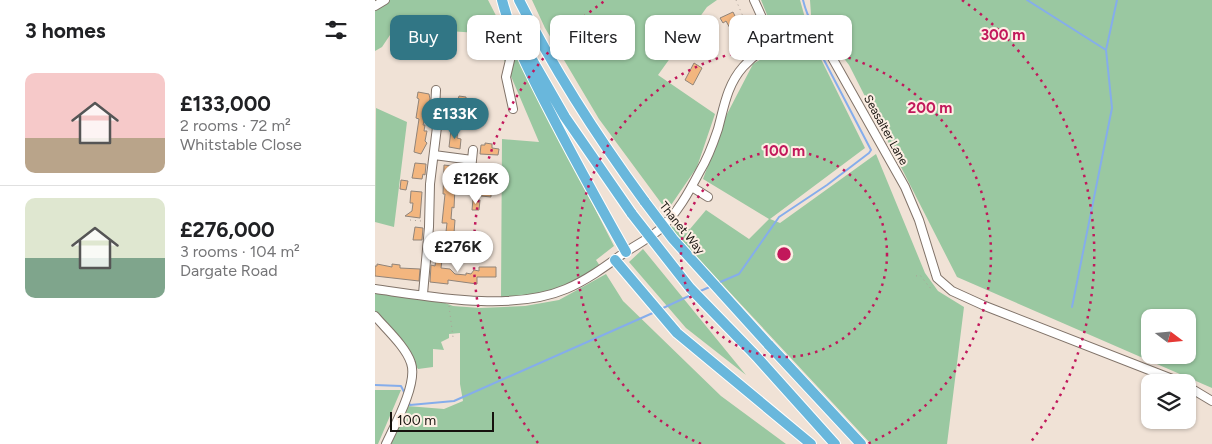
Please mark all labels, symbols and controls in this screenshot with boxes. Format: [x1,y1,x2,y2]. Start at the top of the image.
chip: Buy [390,15,457,60]
chip: Rent [467,15,540,60]
chip: Filters [550,15,635,60]
chip: New [645,15,719,60]
chip: Apartment [729,15,852,60]
icon: filters [322,16,350,44]
text: 3 homes [25,18,106,43]
text: 300 m [981,26,1025,44]
text: £133,000 [180,91,271,116]
street label: Seasalter Lane [861,92,911,168]
icon: home [65,93,125,153]
pin: £133K [420,98,490,140]
text: 200 m [908,99,952,117]
text: £133K [433,104,477,123]
text: 2 rooms · 72 m² [180,116,291,135]
text: Whitstable Close [180,135,302,154]
text: 100 m [763,142,805,160]
pin: £126K [441,162,511,205]
text: £126K [453,169,499,188]
street label: Thanet Way [657,199,708,258]
text: £276,000 [180,217,275,242]
icon: home [65,218,125,278]
pin: £276K [423,230,493,273]
text: £276K [434,237,482,256]
text: 3 rooms · 104 m² [180,242,300,261]
centre of rings [775,245,793,263]
text: Dargate Road [180,261,278,280]
north arrow [1141,309,1196,364]
map controls [1141,309,1196,429]
button: layers [1141,374,1196,429]
scale bar [390,409,494,432]
text: 100 m [397,412,436,429]

